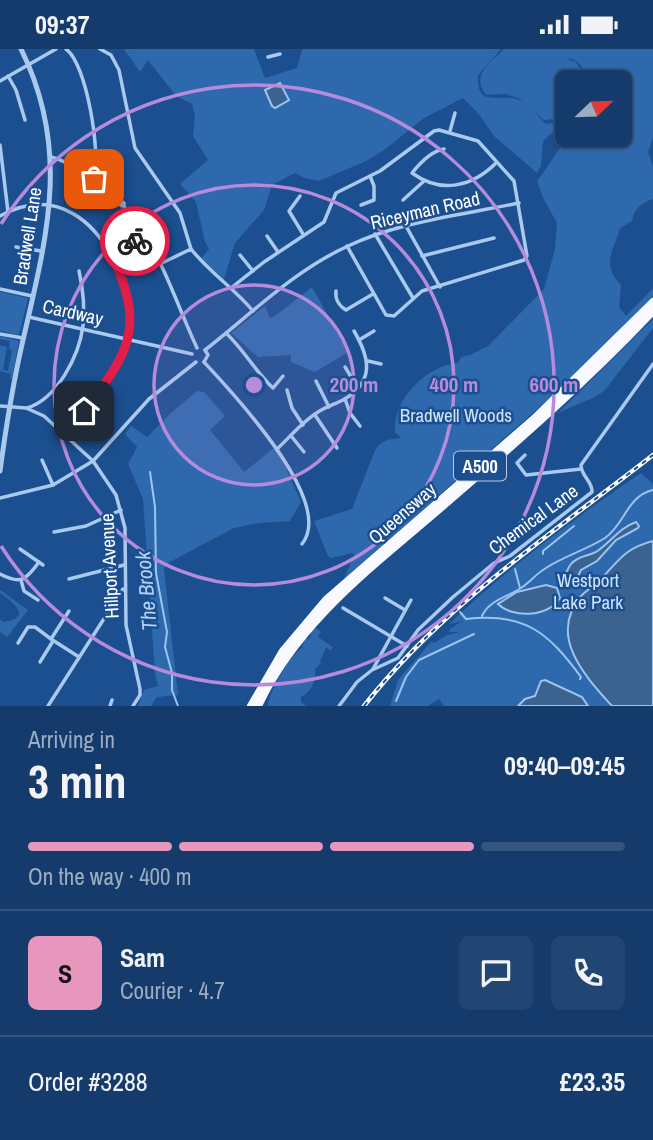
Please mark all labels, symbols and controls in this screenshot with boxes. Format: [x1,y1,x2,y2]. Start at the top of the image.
text: 09:37 [35,7,90,42]
north arrow [555,70,632,147]
map controls [555,70,632,147]
pin [64,149,124,209]
icon: bag [75,160,113,198]
street label: Bradwell Lane [6,185,48,287]
street label: Riceyman Road [368,185,482,235]
courier [100,206,170,276]
icon: bike [116,222,154,260]
street label: Cardway [40,292,106,332]
text: 200 m [330,370,378,399]
text: 400 m [430,370,478,399]
text: 600 m [530,370,578,399]
centre of rings [242,373,266,397]
pin [54,381,114,441]
icon: home [65,392,103,430]
park label: Bradwell Woods [400,402,512,428]
road number: A500 [454,451,506,481]
street label: Queensway [362,476,442,550]
street label: Chemical Lane [483,478,583,560]
street label: Hillport Avenue [93,513,125,619]
water label: The Brook [128,549,164,632]
park label: Westport Lake Park [553,567,623,615]
text: Arriving in [28,724,115,755]
text: 09:40–09:45 [504,748,625,783]
text: 3 min [28,750,127,812]
text: On the way · 400 m [28,861,192,892]
button: chat [459,936,533,1010]
button: phone [551,936,625,1010]
text: Sam [120,940,165,975]
text: S [58,956,72,991]
text: Courier · 4.7 [120,975,225,1006]
text: Order #3288 [28,1064,148,1099]
text: £23.35 [560,1064,625,1099]

